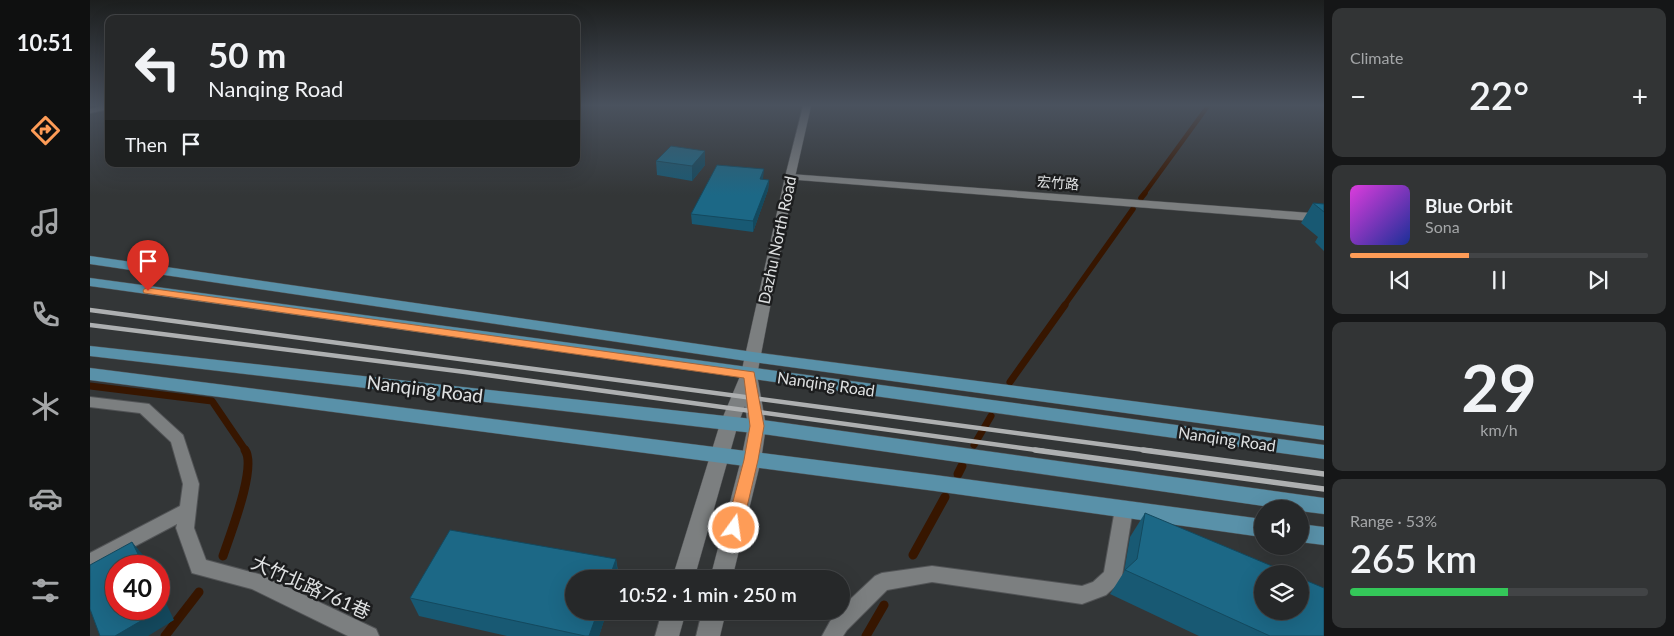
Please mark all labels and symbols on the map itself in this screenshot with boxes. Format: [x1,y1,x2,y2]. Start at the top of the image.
street label: 宏竹路 [1036,173,1080,192]
street label: Dazhu North Road [754,174,799,306]
pin [127,240,169,291]
street label: Nanqing Road [776,367,876,400]
street label: Nanqing Road [366,370,485,407]
street label: Nanqing Road [1177,422,1277,455]
position arrow [707,501,759,553]
street label: 大竹北路761巷 [248,550,374,623]
speed limit sign: 40 [105,555,170,620]

